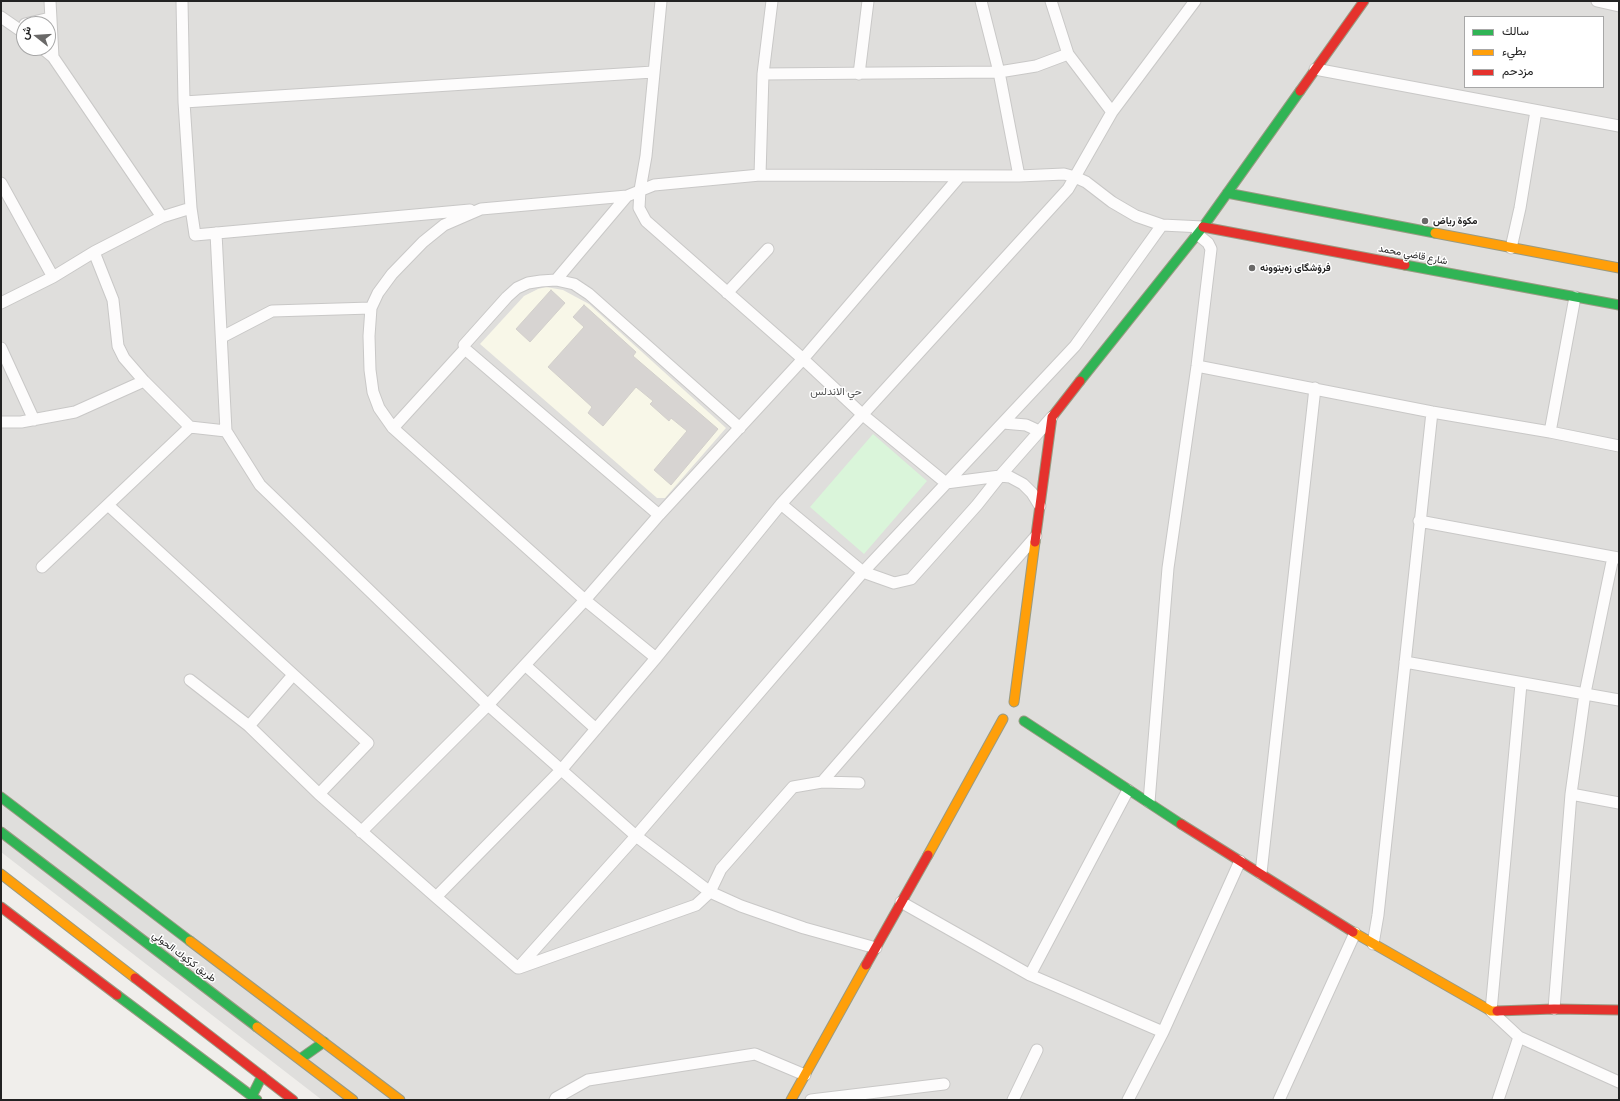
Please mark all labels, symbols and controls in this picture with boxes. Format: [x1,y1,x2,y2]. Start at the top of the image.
north arrow [16,16,56,56]
legend [1464,16,1604,88]
text: سالك [1502,23,1529,38]
text: ش [17,24,34,41]
text: بطيء [1502,43,1526,58]
text: مزدحم [1502,63,1533,78]
place label: مكوة رياض [1433,215,1478,227]
marker: مكوة رياض [1420,216,1430,226]
street label: شارع قاضي محمد [1377,242,1449,268]
place label: فرۆشگای زەیتوونە [1260,262,1331,274]
marker: فرۆشگای زەیتوونە [1247,263,1257,273]
district label: حي الاندلس [810,385,862,399]
street label: طريق كركوك الحولي [150,929,218,985]

